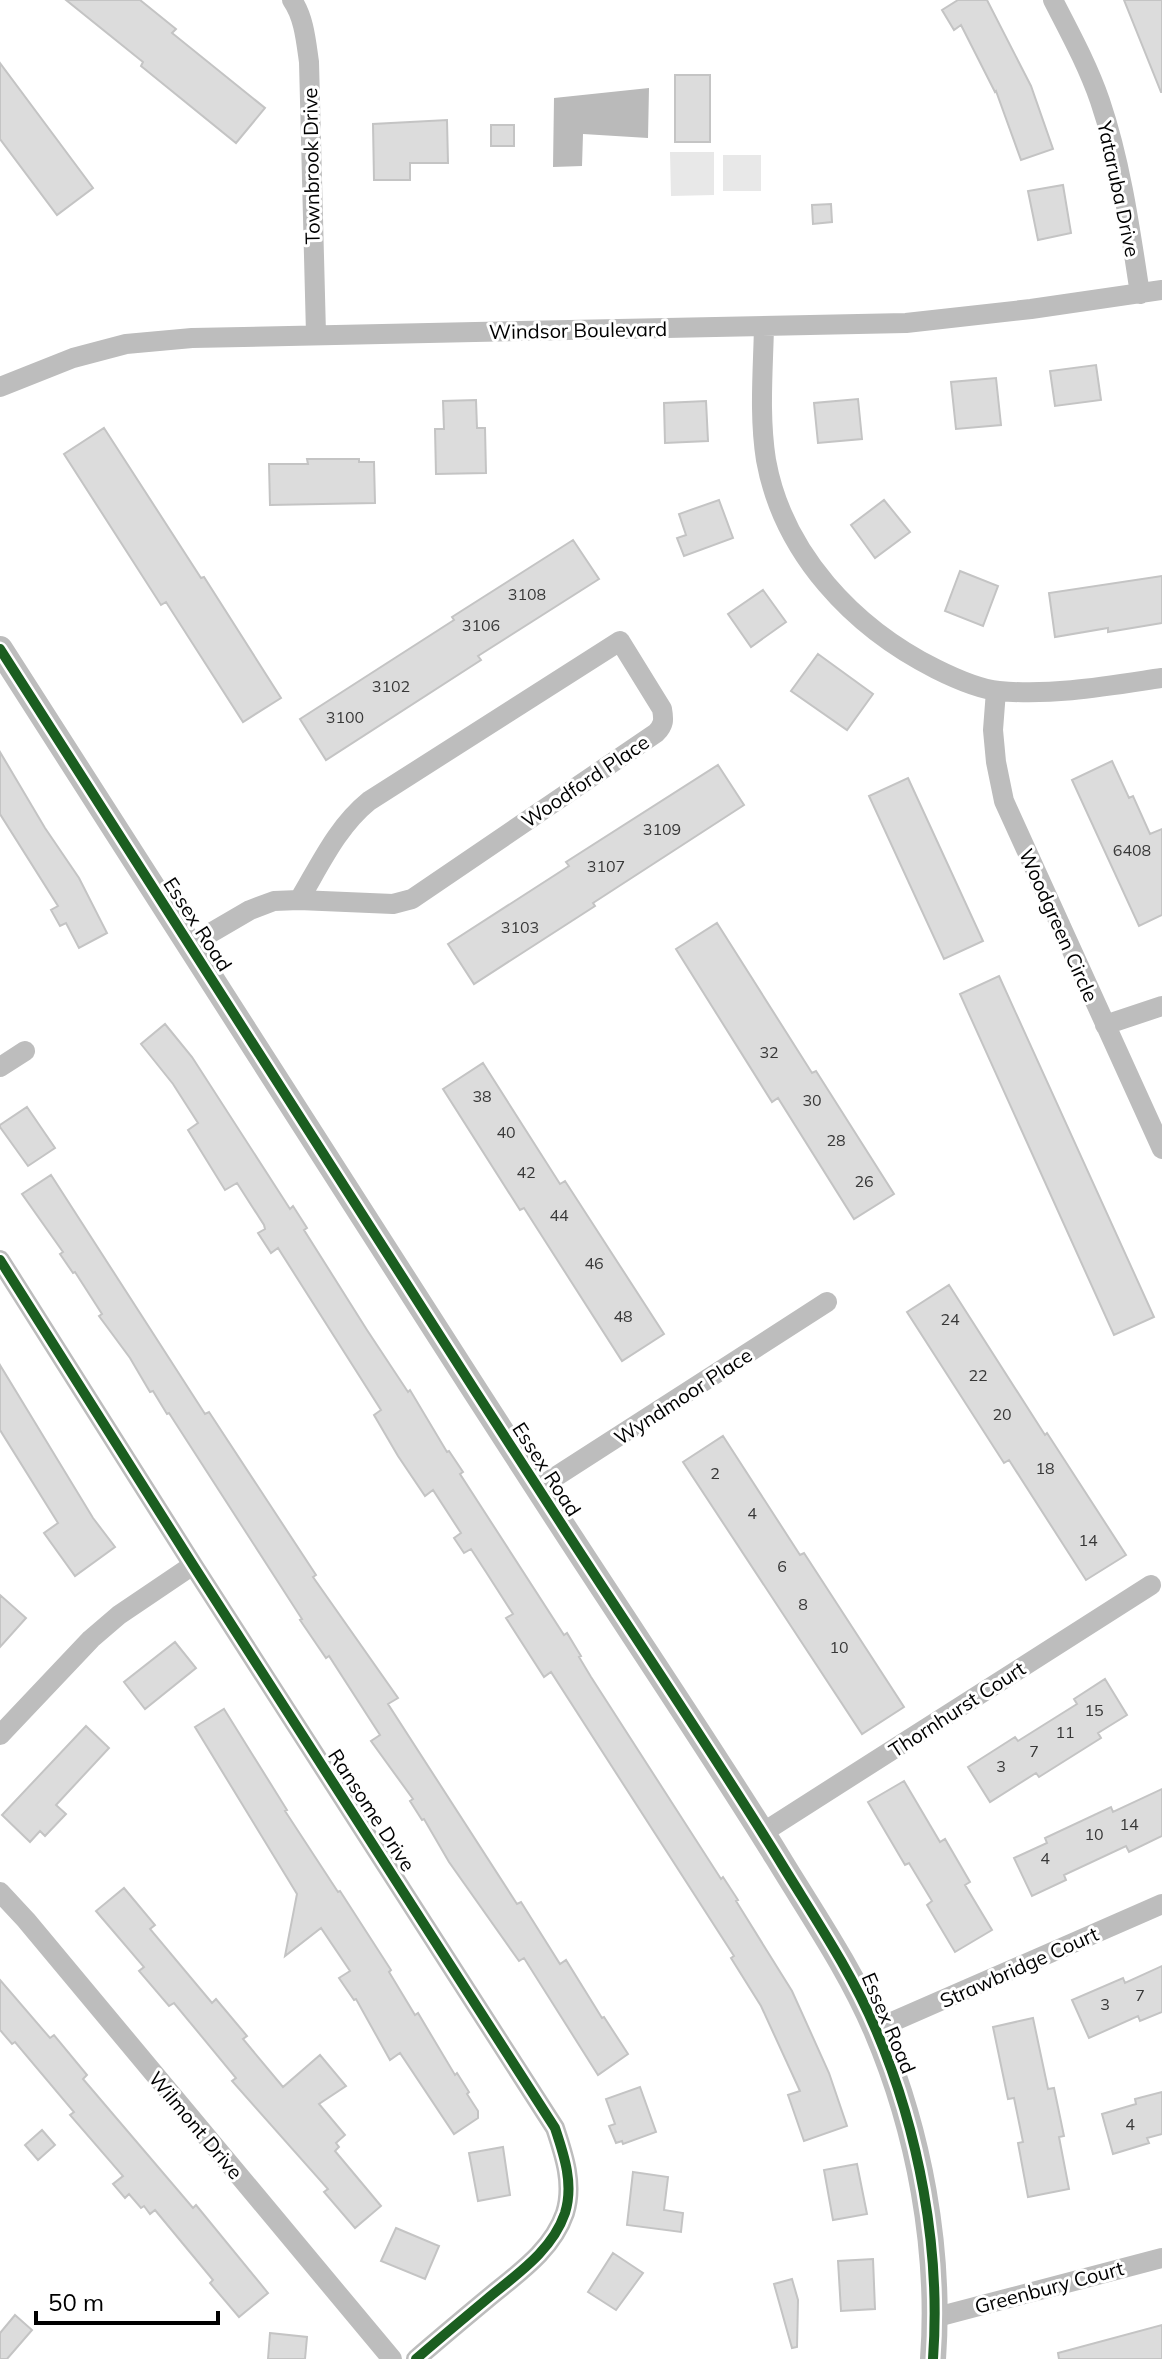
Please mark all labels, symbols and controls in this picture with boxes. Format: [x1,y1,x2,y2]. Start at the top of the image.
street label: Townbrook Drive [297,87,325,245]
street label: Yataruba Drive [1092,118,1146,259]
street label: Windsor Boulevard [489,316,667,344]
house number: 3108 [508,584,546,604]
house number: 3106 [462,615,500,635]
house number: 3102 [372,676,410,696]
house number: 3100 [326,707,364,727]
street label: Woodford Place [516,729,654,833]
house number: 3109 [643,819,681,839]
house number: 6408 [1113,840,1151,860]
street label: Woodgreen Circle [1014,845,1104,1005]
house number: 3107 [587,856,625,876]
street label: Essex Road [158,872,238,976]
house number: 3103 [501,917,539,937]
house number: 32 [759,1042,779,1062]
house number: 38 [472,1086,492,1106]
house number: 30 [802,1090,822,1110]
house number: 40 [496,1122,516,1142]
house number: 28 [826,1130,846,1150]
house number: 42 [516,1162,536,1182]
house number: 26 [854,1171,874,1191]
house number: 44 [549,1205,569,1225]
house number: 46 [584,1253,604,1273]
house number: 48 [613,1306,633,1326]
house number: 24 [940,1309,960,1329]
street label: Wyndmoor Place [609,1342,757,1450]
house number: 22 [968,1365,988,1385]
house number: 20 [992,1404,1012,1424]
street label: Essex Road [507,1417,587,1521]
house number: 18 [1035,1458,1055,1478]
house number: 2 [710,1463,720,1483]
house number: 4 [747,1503,757,1523]
house number: 14 [1078,1530,1098,1550]
house number: 6 [777,1556,787,1576]
house number: 8 [798,1594,808,1614]
house number: 10 [829,1637,849,1657]
street label: Thornhurst Court [884,1656,1030,1762]
house number: 15 [1084,1700,1104,1720]
house number: 11 [1055,1722,1075,1742]
house number: 7 [1029,1741,1039,1761]
street label: Ransome Drive [323,1744,421,1876]
house number: 3 [996,1756,1006,1776]
house number: 14 [1119,1814,1139,1834]
house number: 10 [1084,1824,1104,1844]
house number: 4 [1040,1848,1050,1868]
street label: Strawbridge Court [936,1921,1102,2013]
street label: Essex Road [857,1969,921,2077]
house number: 7 [1135,1985,1145,2005]
house number: 3 [1100,1994,1110,2014]
street label: Wilmont Drive [144,2066,248,2184]
house number: 4 [1125,2114,1135,2134]
street label: Greenbury Court [972,2255,1126,2319]
scale bar [36,2275,218,2325]
text: 50 m [48,2287,104,2317]

